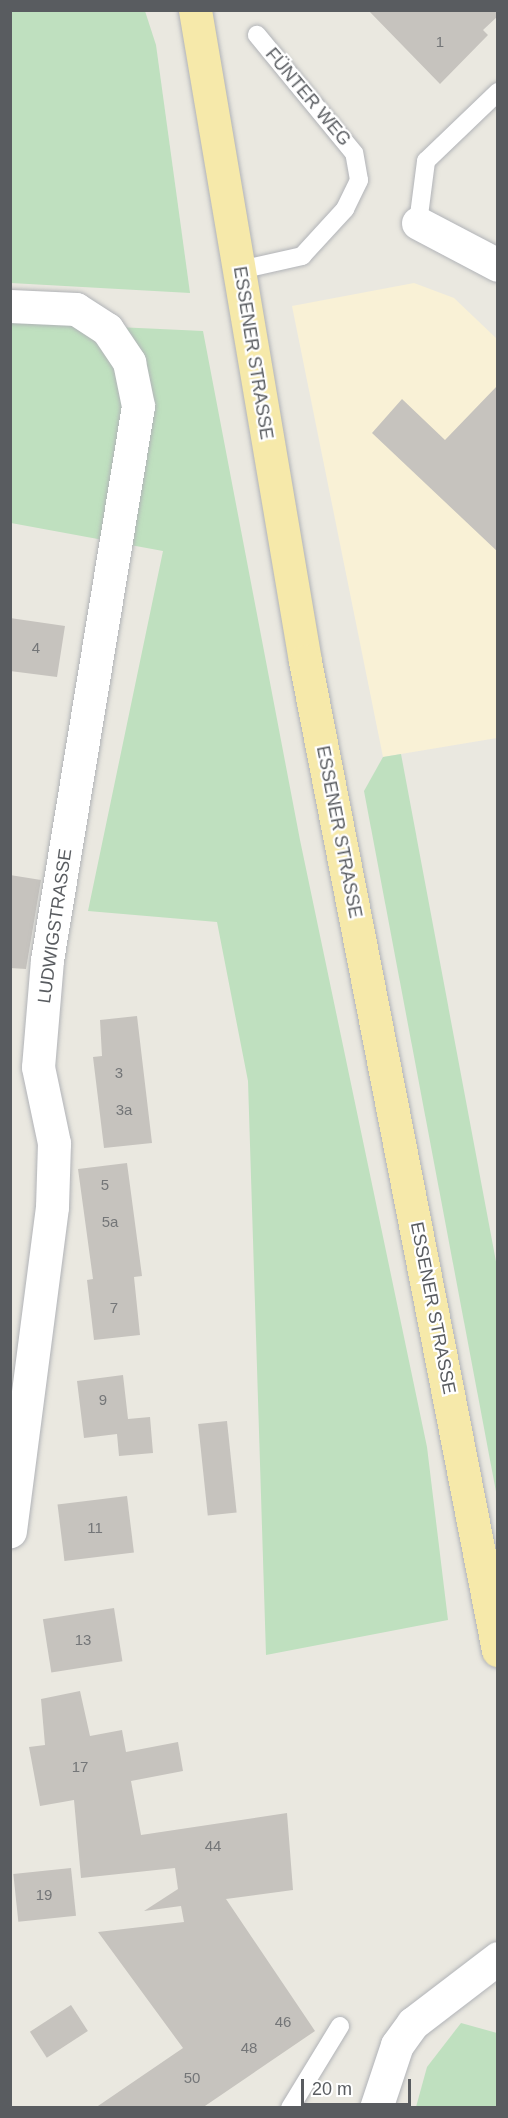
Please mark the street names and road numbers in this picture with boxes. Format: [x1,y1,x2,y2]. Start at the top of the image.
street label: FÜNTER WEG [261,44,355,150]
street label: ESSENER STRASSE [229,265,277,441]
street label: ESSENER STRASSE [312,744,366,920]
street label: LUDWIGSTRASSE [33,847,77,1005]
street label: ESSENER STRASSE [406,1220,460,1396]

